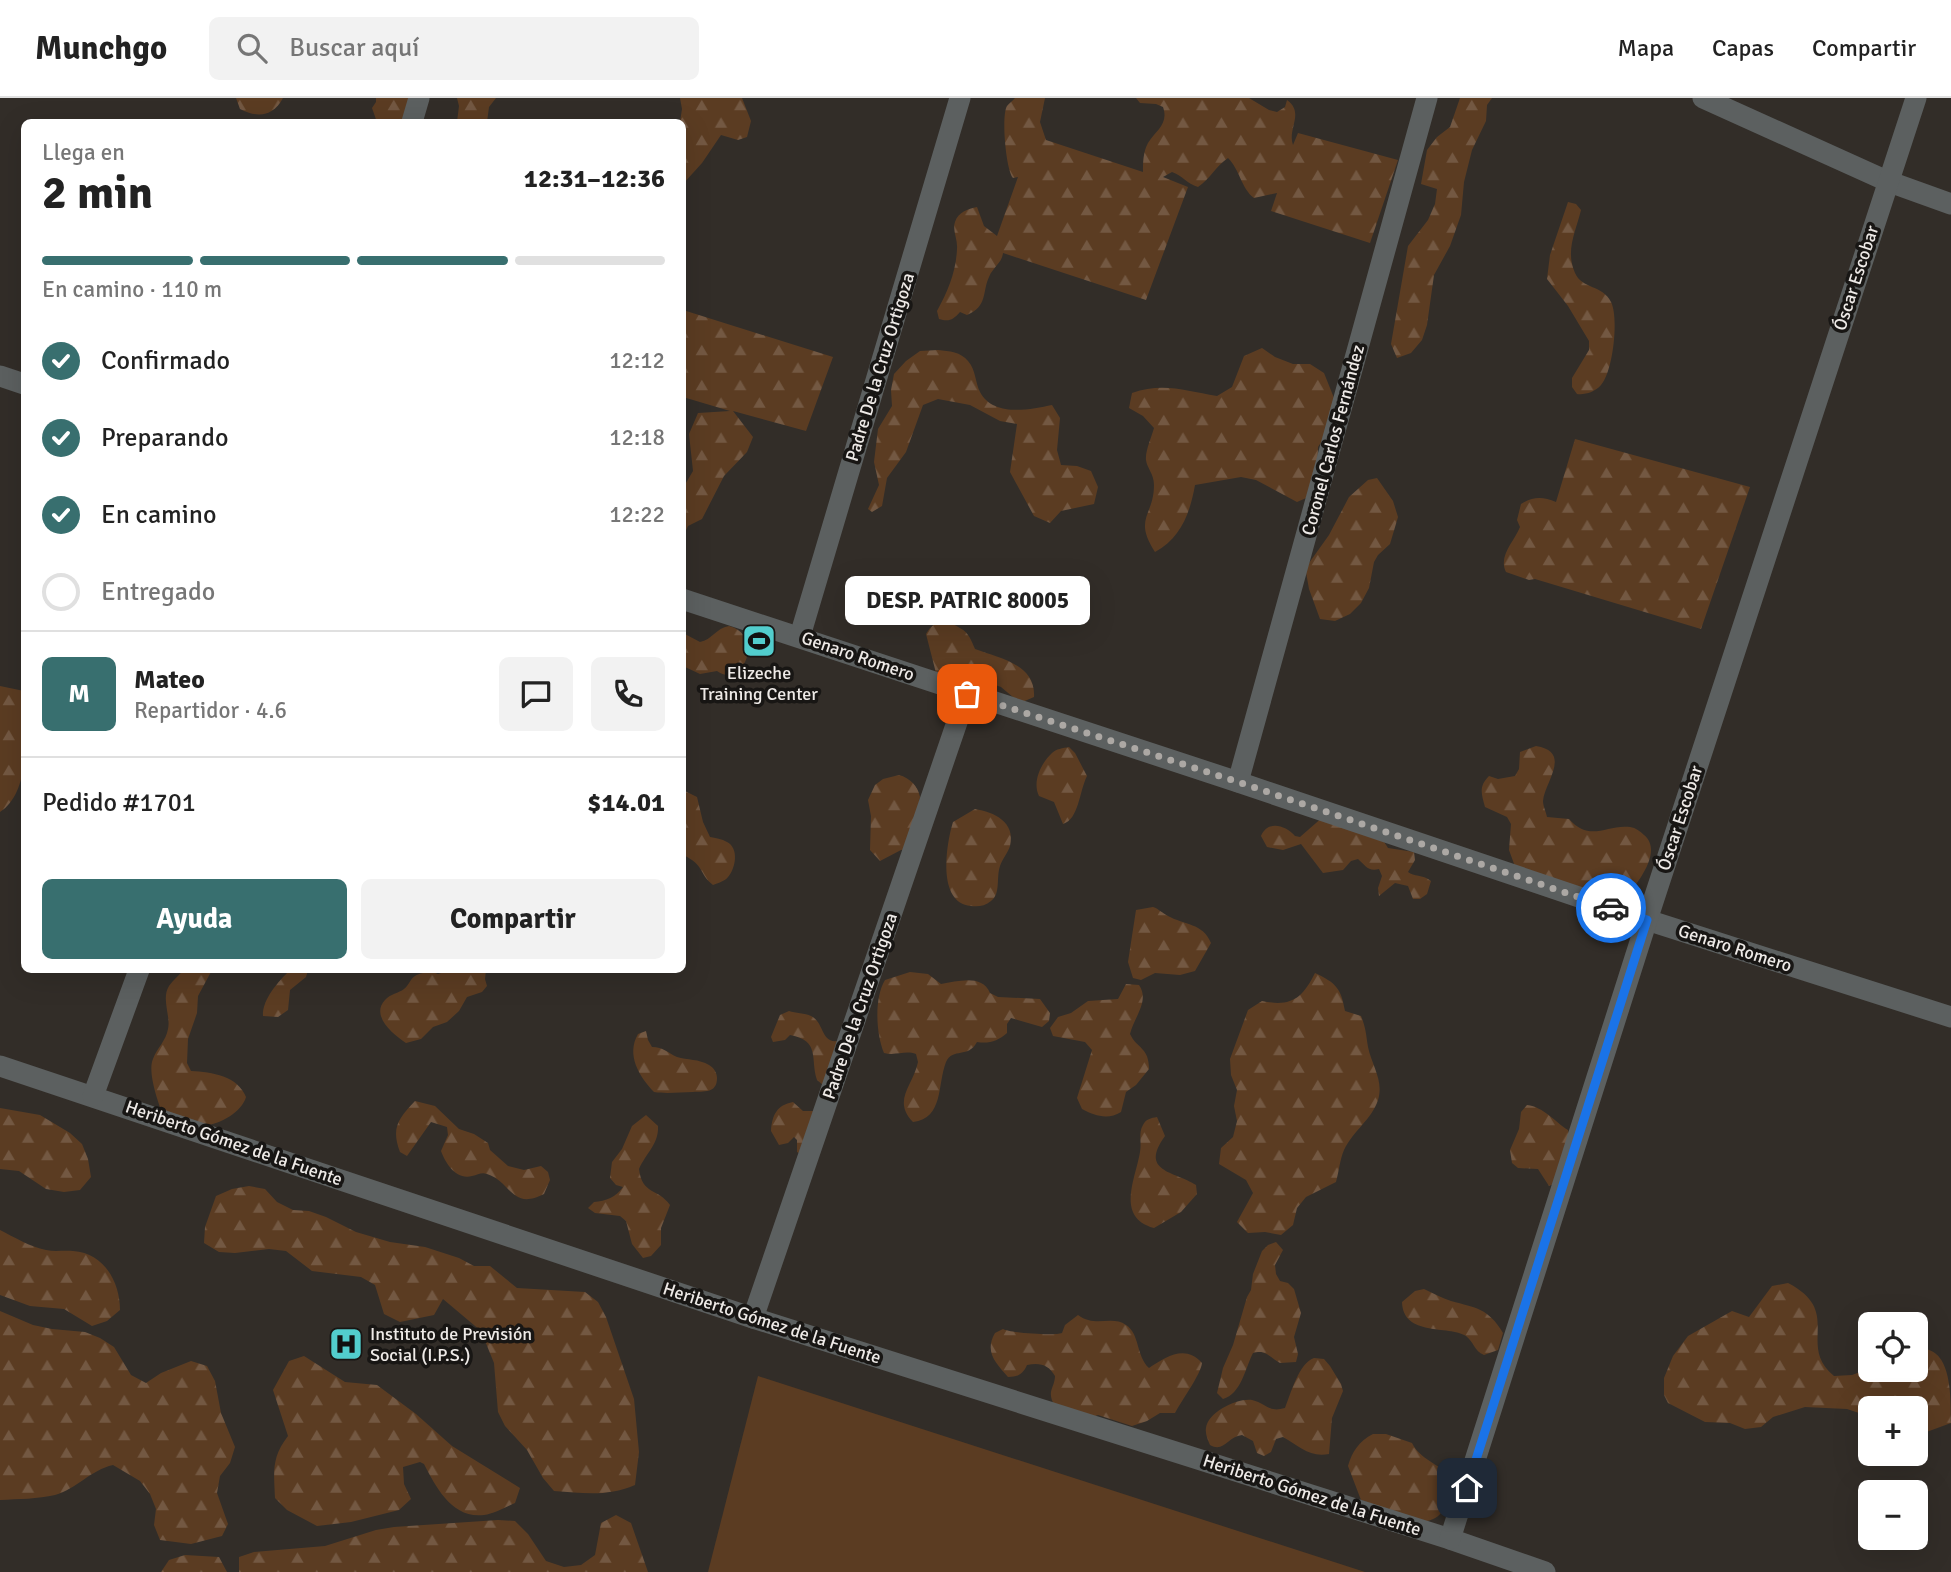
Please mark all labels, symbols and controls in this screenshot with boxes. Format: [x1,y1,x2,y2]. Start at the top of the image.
search box [209,17,699,80]
text: Munchgo [35,28,167,69]
icon: search [233,29,271,67]
text: Buscar aquí [289,32,419,64]
text: Mapa [1618,33,1674,63]
text: Capas [1712,33,1774,63]
text: Compartir [1812,33,1916,63]
text: Llega en [42,138,125,167]
text: 12:31–12:36 [524,163,665,195]
text: 2 min [42,165,153,221]
street label: Óscar Escobar [1829,222,1883,333]
street label: Padre De la Cruz Ortigoza [841,270,919,464]
text: En camino · 110 m [42,275,222,304]
icon: check [42,342,80,380]
street label: Coronel Carlos Fernández [1297,342,1369,538]
text: Confirmado [101,345,230,377]
text: 12:12 [609,346,665,375]
icon: check [42,419,80,457]
text: Preparando [101,422,228,454]
text: 12:18 [609,423,665,452]
icon: check [42,496,80,534]
text: En camino [101,499,217,531]
text: 12:22 [609,500,665,529]
callout: DESP. PATRIC 80005 [844,575,1090,624]
text: Entregado [101,576,215,608]
text: DESP. PATRIC 80005 [866,586,1069,615]
sports icon: Elizeche Training Center [740,622,778,660]
street label: Genaro Romero [799,626,917,686]
button: chat [499,657,573,731]
button: phone [591,657,665,731]
place label: Elizeche Training Center [700,662,818,705]
text: Mateo [134,664,205,696]
pin [937,664,997,724]
icon: bag [948,675,986,713]
text: M [68,678,90,710]
text: Repartidor · 4.6 [134,696,287,725]
street label: Óscar Escobar [1653,762,1707,873]
text: Pedido #1701 [42,787,196,819]
text: $14.01 [587,787,665,819]
courier [1576,873,1646,943]
button: Ayuda [42,879,347,959]
button: Compartir [361,879,665,959]
icon: car [1592,889,1630,927]
street label: Padre De la Cruz Ortigoza [818,910,902,1102]
street label: Genaro Romero [1675,919,1795,977]
street label: Heriberto Gómez de la Fuente [123,1096,345,1190]
street label: Heriberto Gómez de la Fuente [660,1277,884,1369]
map controls [1858,1312,1928,1550]
button: locate [1858,1312,1928,1382]
place label: Instituto de Previsión Social (I.P.S.) [370,1323,532,1366]
hospital icon: Instituto de Previsión Social (I.P.S.) [327,1325,365,1363]
button: + [1858,1396,1928,1466]
street label: Heriberto Gómez de la Fuente [1200,1449,1424,1541]
pin [1437,1458,1497,1518]
icon: home [1448,1469,1486,1507]
button: − [1858,1480,1928,1550]

